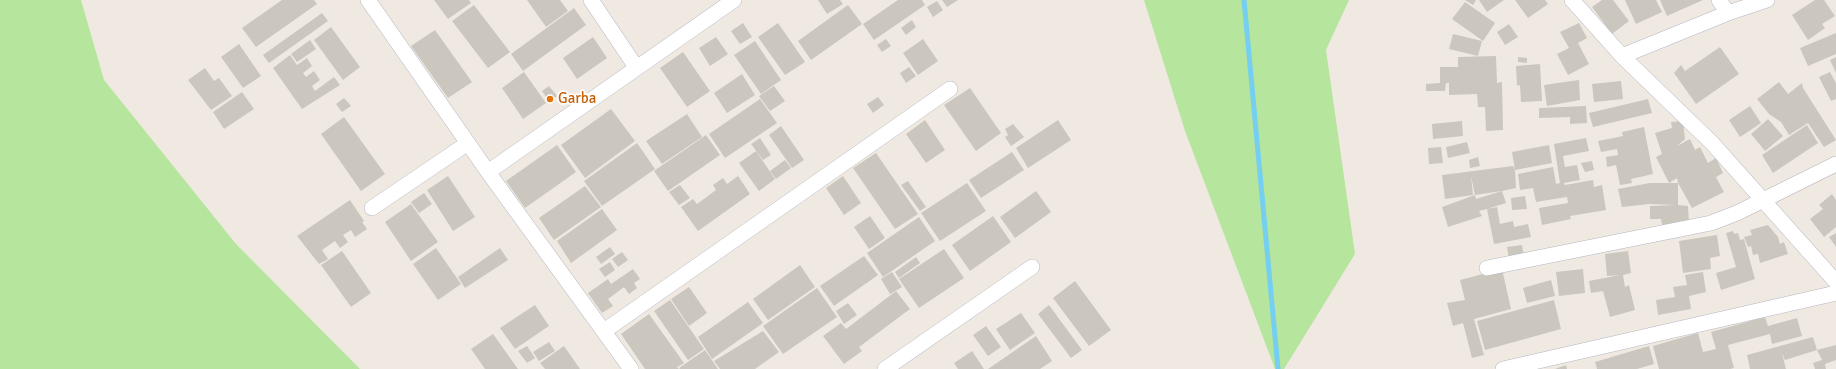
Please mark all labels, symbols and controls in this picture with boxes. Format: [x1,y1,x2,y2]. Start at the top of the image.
place label: Garba [558,90,596,108]
marker: Garba [545,94,555,104]

